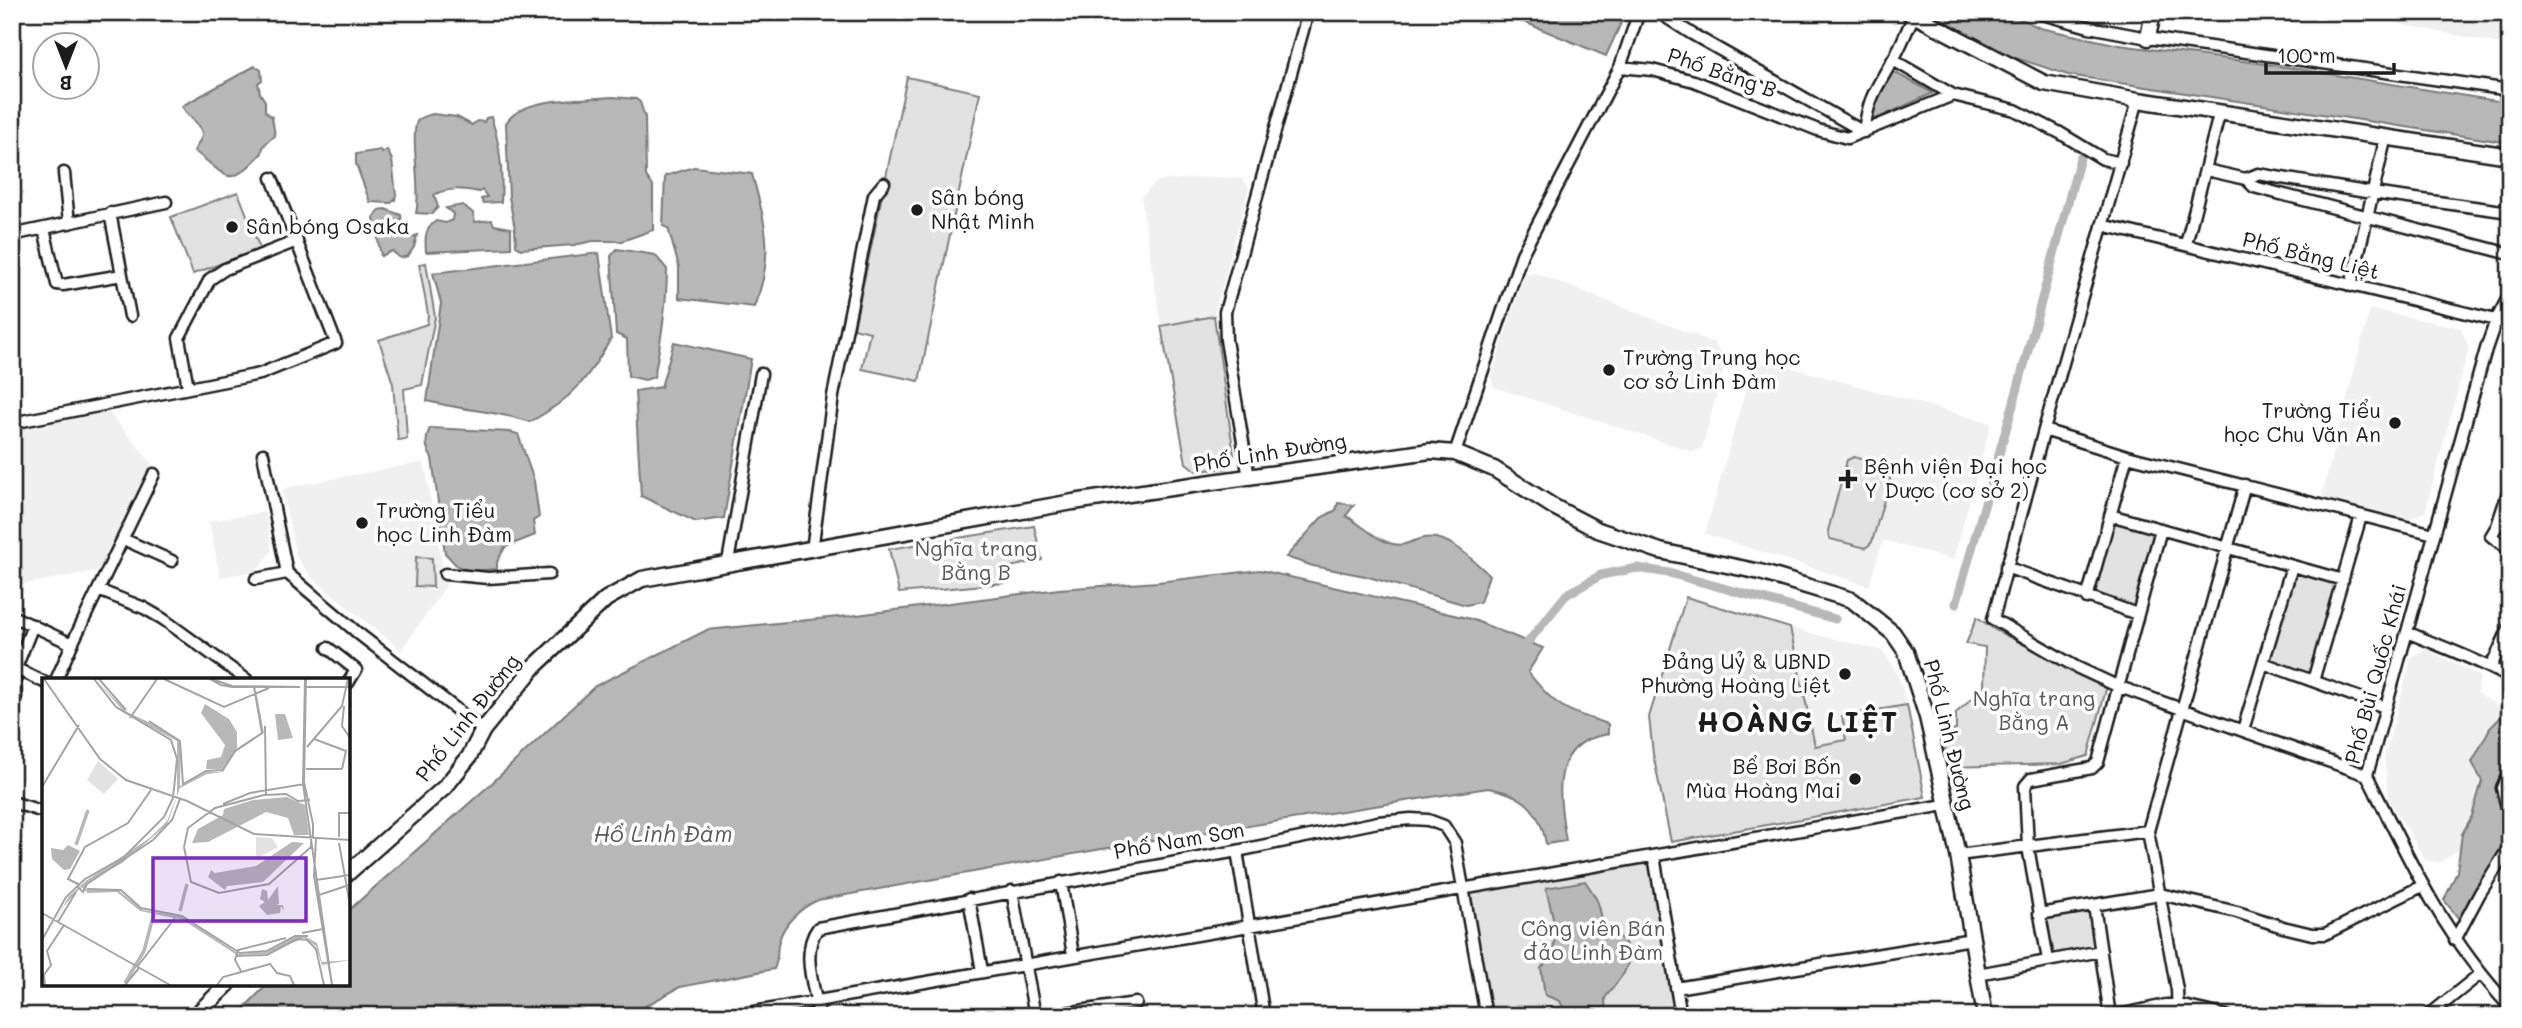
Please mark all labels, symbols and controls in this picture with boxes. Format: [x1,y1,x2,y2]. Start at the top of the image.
north arrow [32,32,102,102]
scale bar [2266,32,2394,76]
street label: Phố Bằng B [1664,40,1781,103]
text: 100 m [2277,41,2336,68]
text: B [60,71,72,96]
place label: Sân bóng Nhật Minh [931,183,1034,234]
marker: Sân bóng Nhật Minh [909,202,925,218]
place label: Sân bóng Osaka [246,212,410,239]
marker: Sân bóng Osaka [224,219,240,235]
street label: Phố Bằng Liệt [2240,224,2383,285]
place label: Trường Trung học cơ sở Linh Đàm [1623,343,1801,394]
marker: Trường Trung học cơ sở Linh Đàm [1601,362,1617,378]
place label: Trường Tiểu học Chu Văn An [2223,396,2381,447]
marker: Trường Tiểu học Chu Văn An [2387,415,2403,431]
street label: Phố Linh Đường [1191,426,1348,477]
place label: Bệnh viện Đại học Y Dược (cơ sở 2) [1864,452,2047,503]
marker: Bệnh viện Đại học Y Dược (cơ sở 2) [1838,469,1858,489]
place label: Trường Tiểu học Linh Đàm [376,496,512,547]
marker: Trường Tiểu học Linh Đàm [354,515,370,531]
park label: Nghĩa trang Bằng B [915,534,1037,585]
street label: Phố Bùi Quốc Khái [2338,581,2412,766]
place label: Đảng Uỷ & UBND Phường Hoàng Liệt [1641,647,1831,698]
street label: Phố Linh Đường [409,648,525,786]
street label: Phố Linh Đường [1919,656,1982,813]
marker: Đảng Uỷ & UBND Phường Hoàng Liệt [1837,666,1853,682]
inset map [42,678,350,986]
park label: Nghĩa trang Bằng A [1973,684,2095,735]
district label: HOÀNG LIỆT [1697,703,1899,739]
place label: Bể Bơi Bốn Mùa Hoàng Mai [1686,752,1841,803]
marker: Bể Bơi Bốn Mùa Hoàng Mai [1847,771,1863,787]
street label: Phố Nam Sơn [1111,815,1246,864]
water label: Hồ Linh Đàm [594,818,732,848]
park label: Công viên Bán đảo Linh Đàm [1521,914,1665,965]

